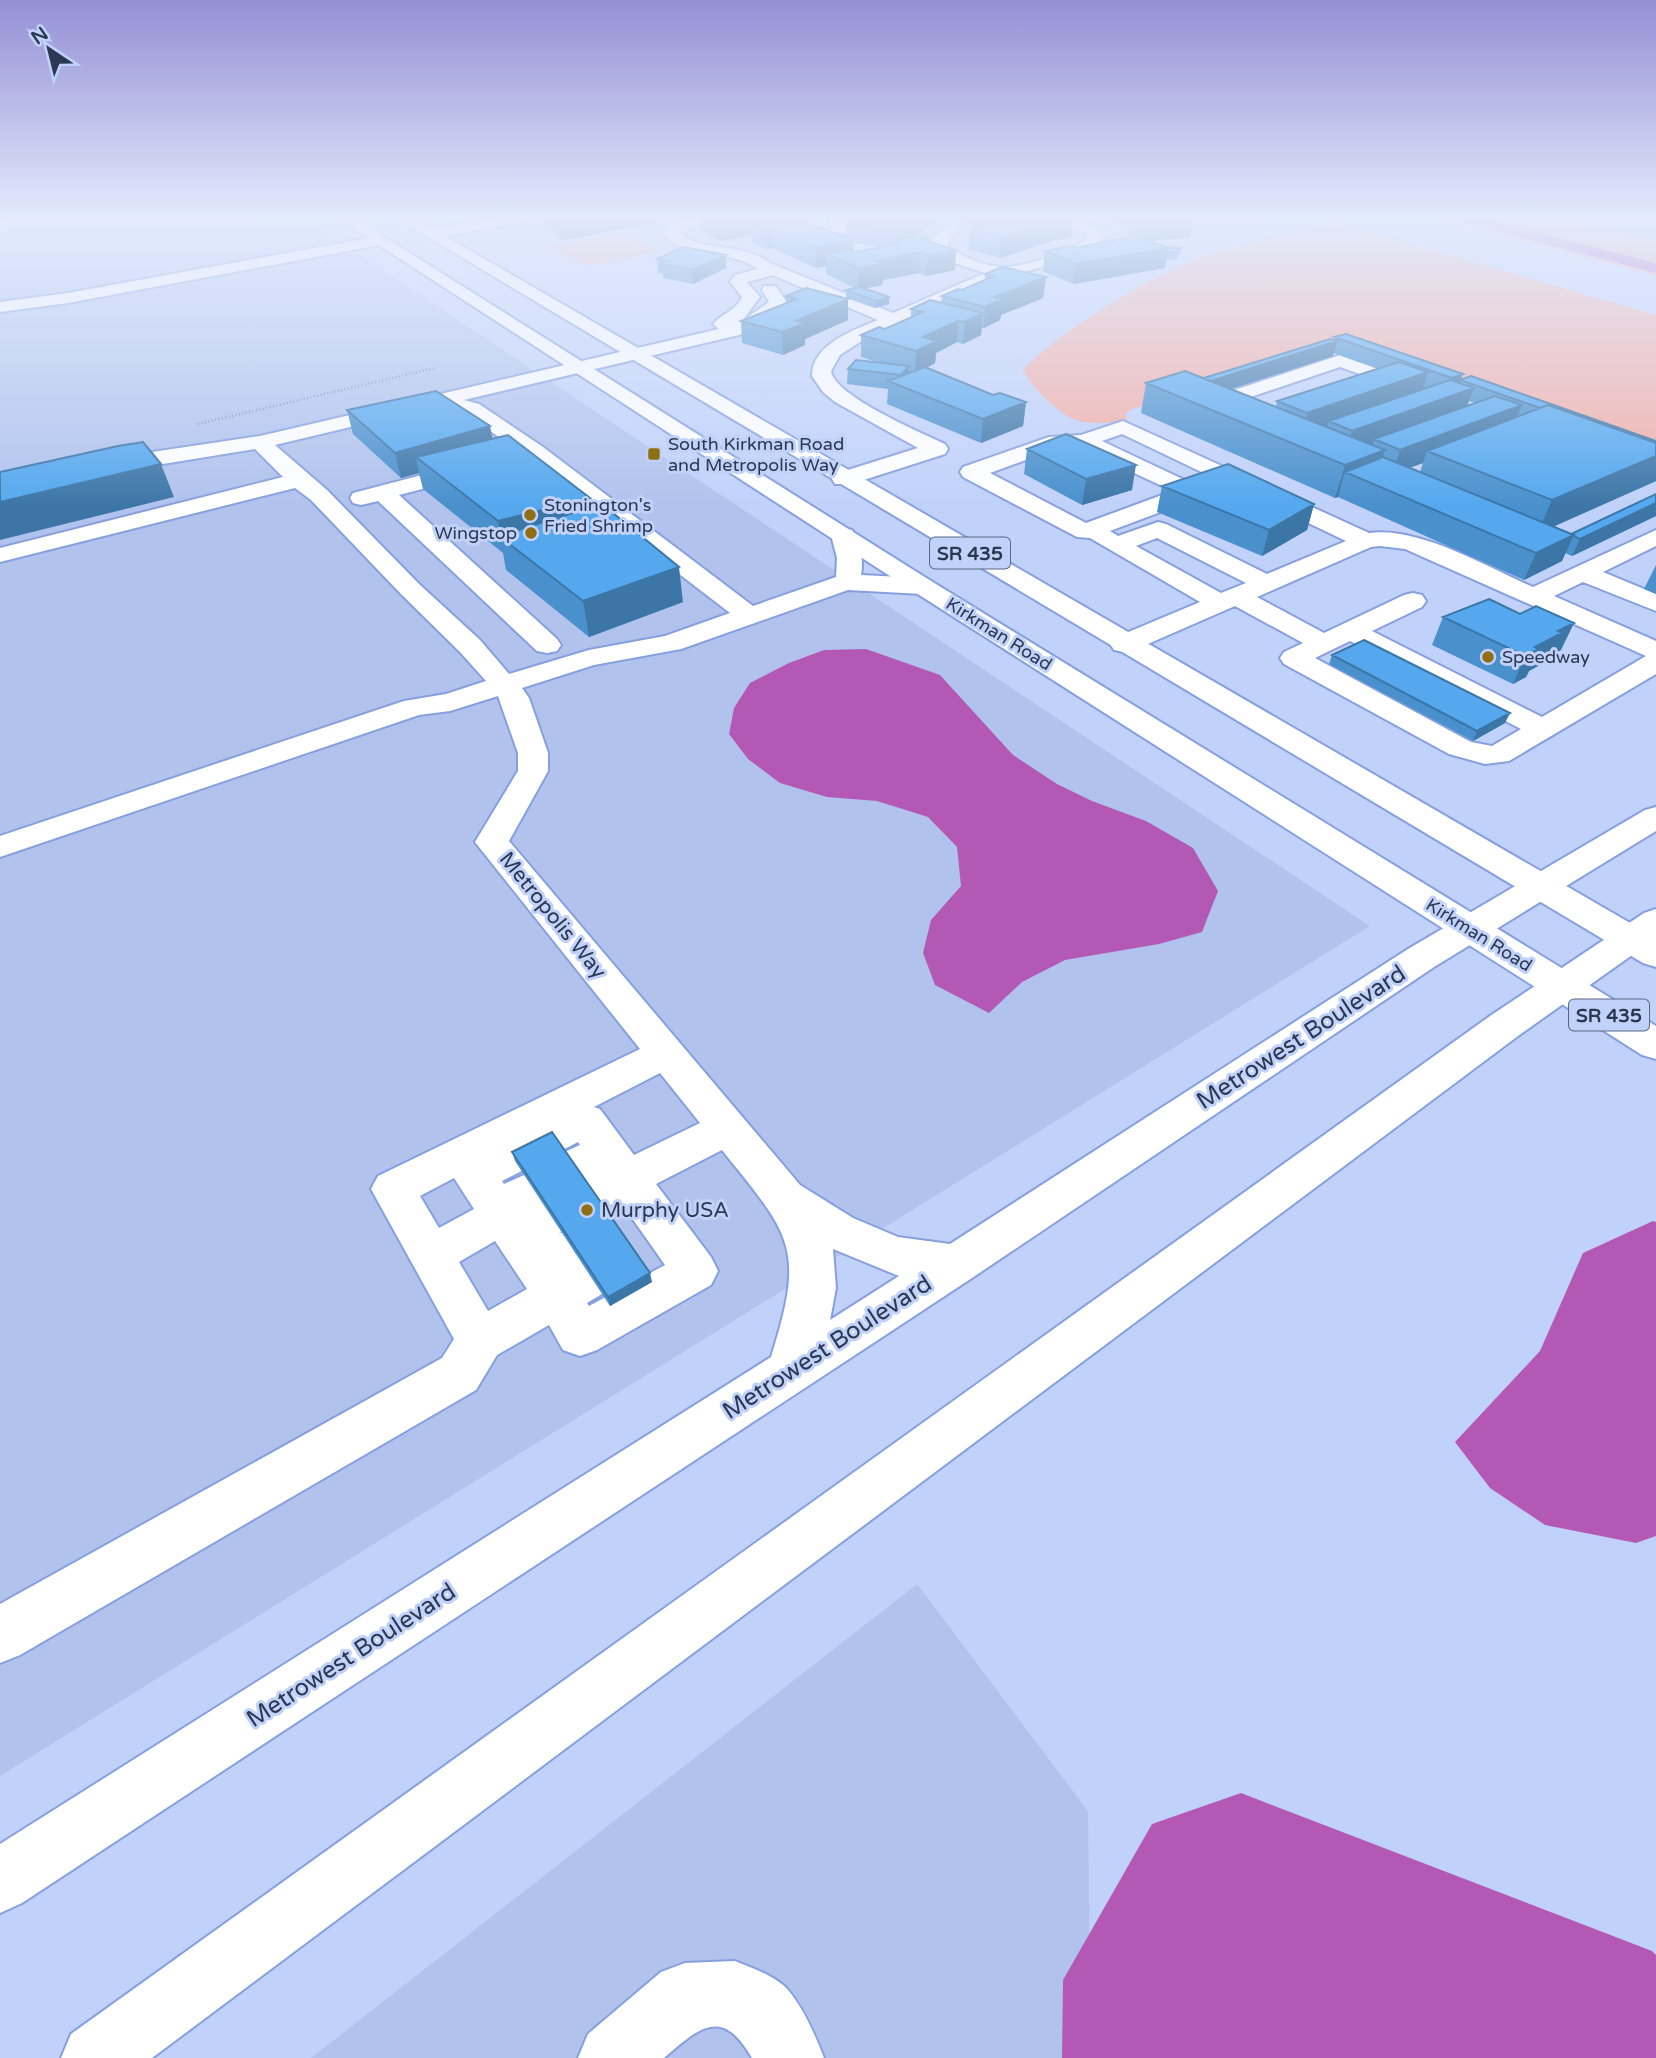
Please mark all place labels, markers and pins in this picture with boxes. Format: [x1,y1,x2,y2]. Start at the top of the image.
place label: South Kirkman Road and Metropolis Way [668,433,844,476]
marker: South Kirkman Road and Metropolis Way [646,446,662,462]
place label: Stonington's Fried Shrimp [544,494,653,537]
marker: Stonington's Fried Shrimp [522,507,538,523]
place label: Wingstop [435,522,517,544]
marker: Wingstop [523,525,539,541]
place label: Speedway [1502,646,1590,668]
marker: Speedway [1480,649,1496,665]
place label: Murphy USA [601,1198,729,1223]
marker: Murphy USA [579,1202,595,1218]

